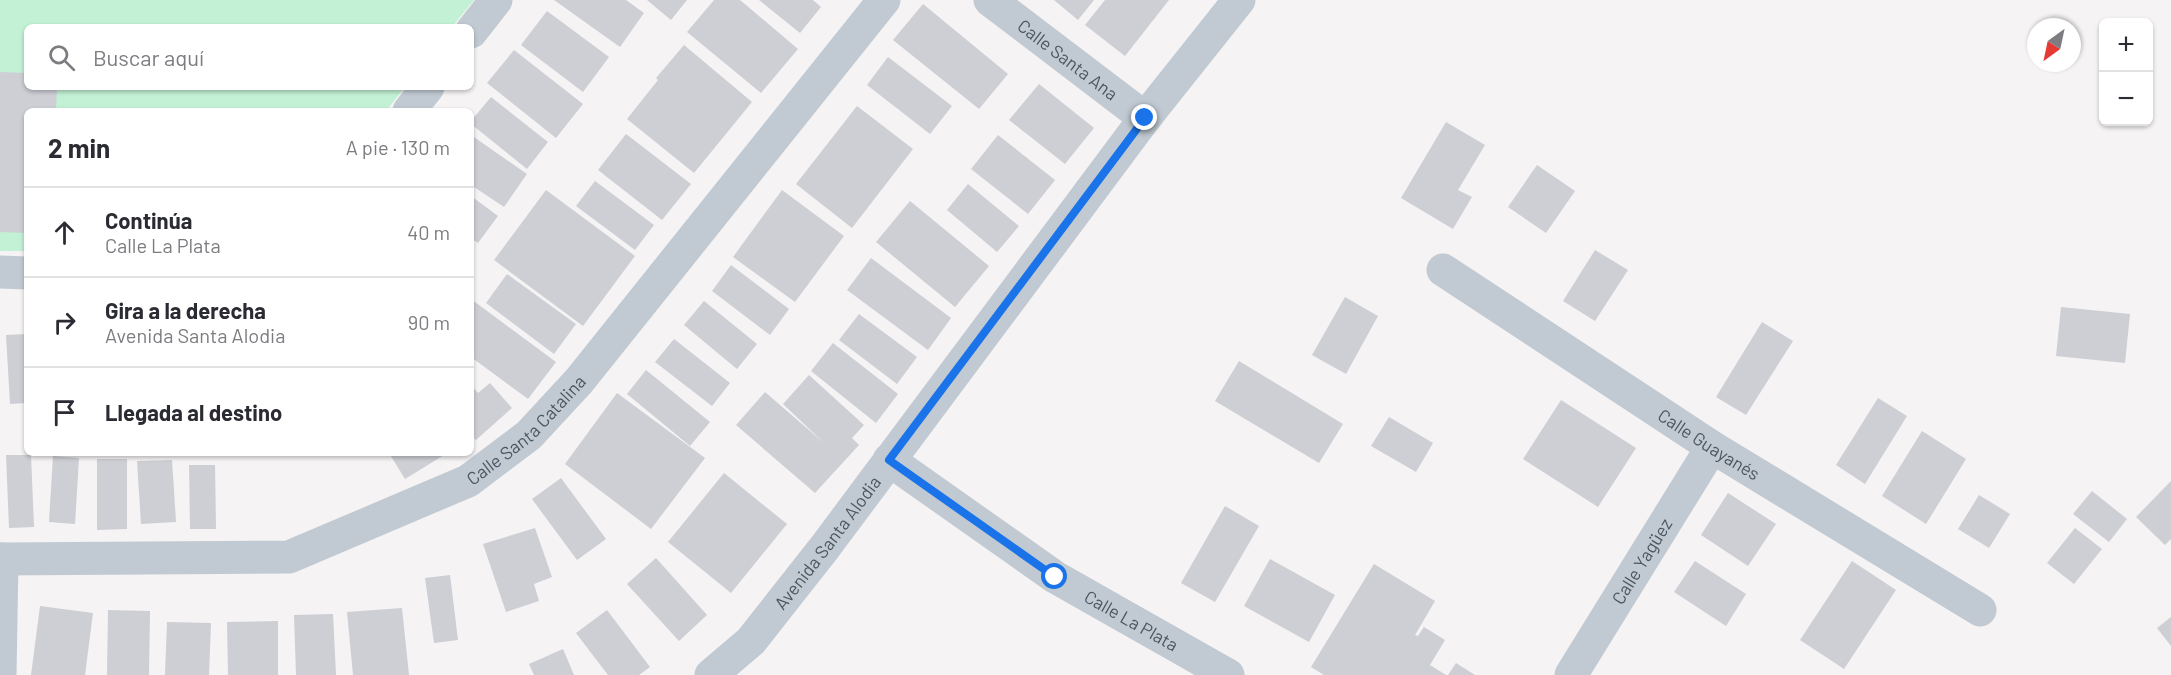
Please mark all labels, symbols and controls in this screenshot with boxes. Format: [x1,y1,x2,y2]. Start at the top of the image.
street label: Calle Santa Ana [1014,14,1122,104]
north arrow [2027,18,2081,72]
map controls [2099,18,2153,126]
button: + [2099,18,2153,72]
search box [24,24,474,90]
icon: search [45,41,78,74]
text: Buscar aquí [93,44,204,70]
button: − [2099,72,2153,126]
route end [1131,104,1157,130]
text: 2 min [48,132,110,163]
text: A pie · 130 m [346,135,450,159]
text: Continúa [105,207,192,233]
icon: ahead [48,216,81,249]
text: 40 m [407,220,450,244]
text: Calle La Plata [105,233,221,257]
text: Gira a la derecha [105,297,266,323]
icon: right [48,306,81,339]
text: 90 m [408,310,450,334]
text: Avenida Santa Alodia [105,323,285,347]
street label: Calle Santa Catalina [462,370,590,489]
icon: arrive [48,396,81,429]
text: Llegada al destino [105,399,282,425]
street label: Calle Guayanés [1654,404,1764,485]
street label: Avenida Santa Alodia [769,471,885,614]
street label: Calle Yagüez [1607,514,1676,608]
route start [1041,563,1067,589]
street label: Calle La Plata [1081,585,1182,656]

